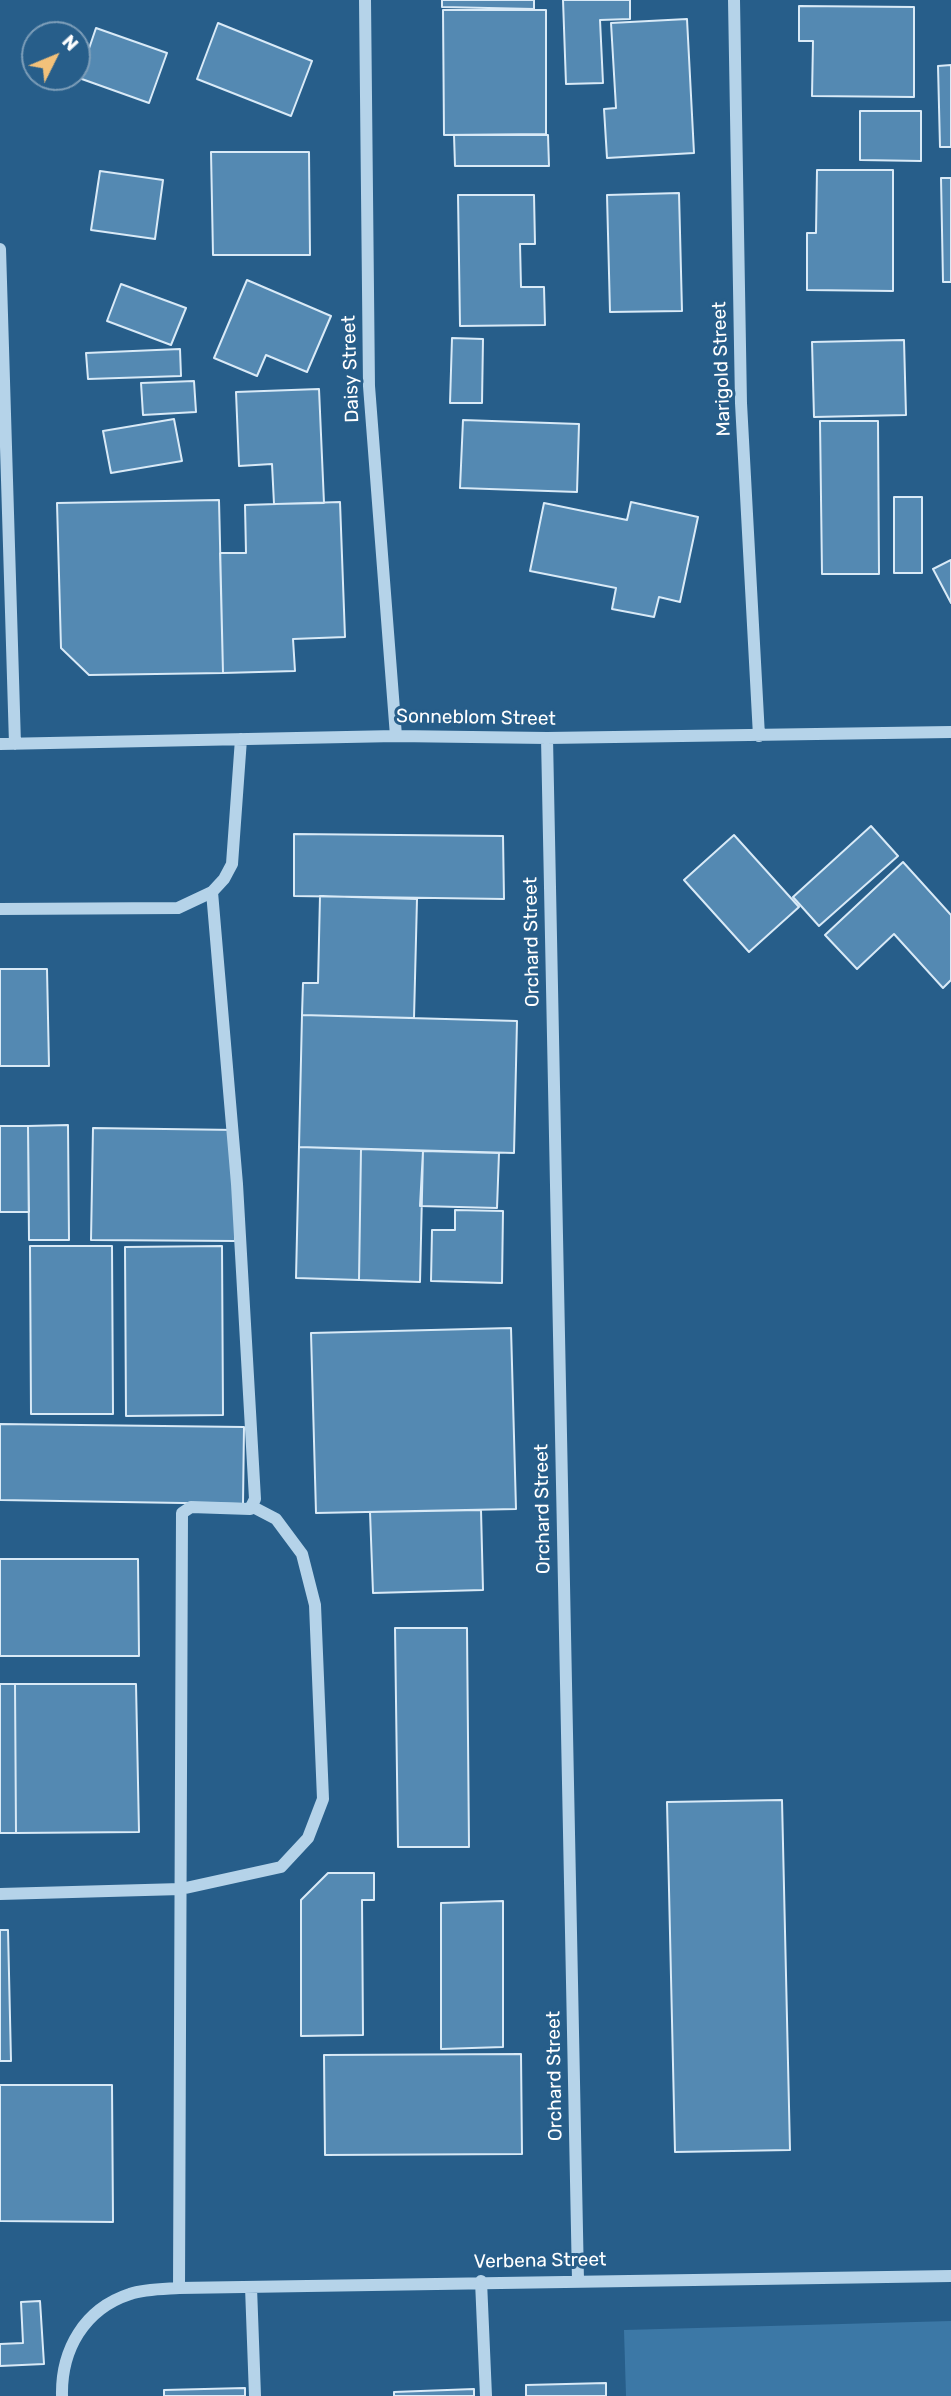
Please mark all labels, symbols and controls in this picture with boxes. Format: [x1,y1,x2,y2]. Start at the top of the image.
north arrow [21,21,91,91]
text: N [57,30,83,56]
street label: Marigold Street [708,301,736,437]
street label: Daisy Street [338,315,364,423]
street label: Sonneblom Street [396,705,556,731]
street label: Orchard Street [519,877,545,1007]
street label: Orchard Street [530,1444,556,1574]
street label: Orchard Street [542,2011,568,2141]
street label: Verbena Street [473,2248,607,2274]

